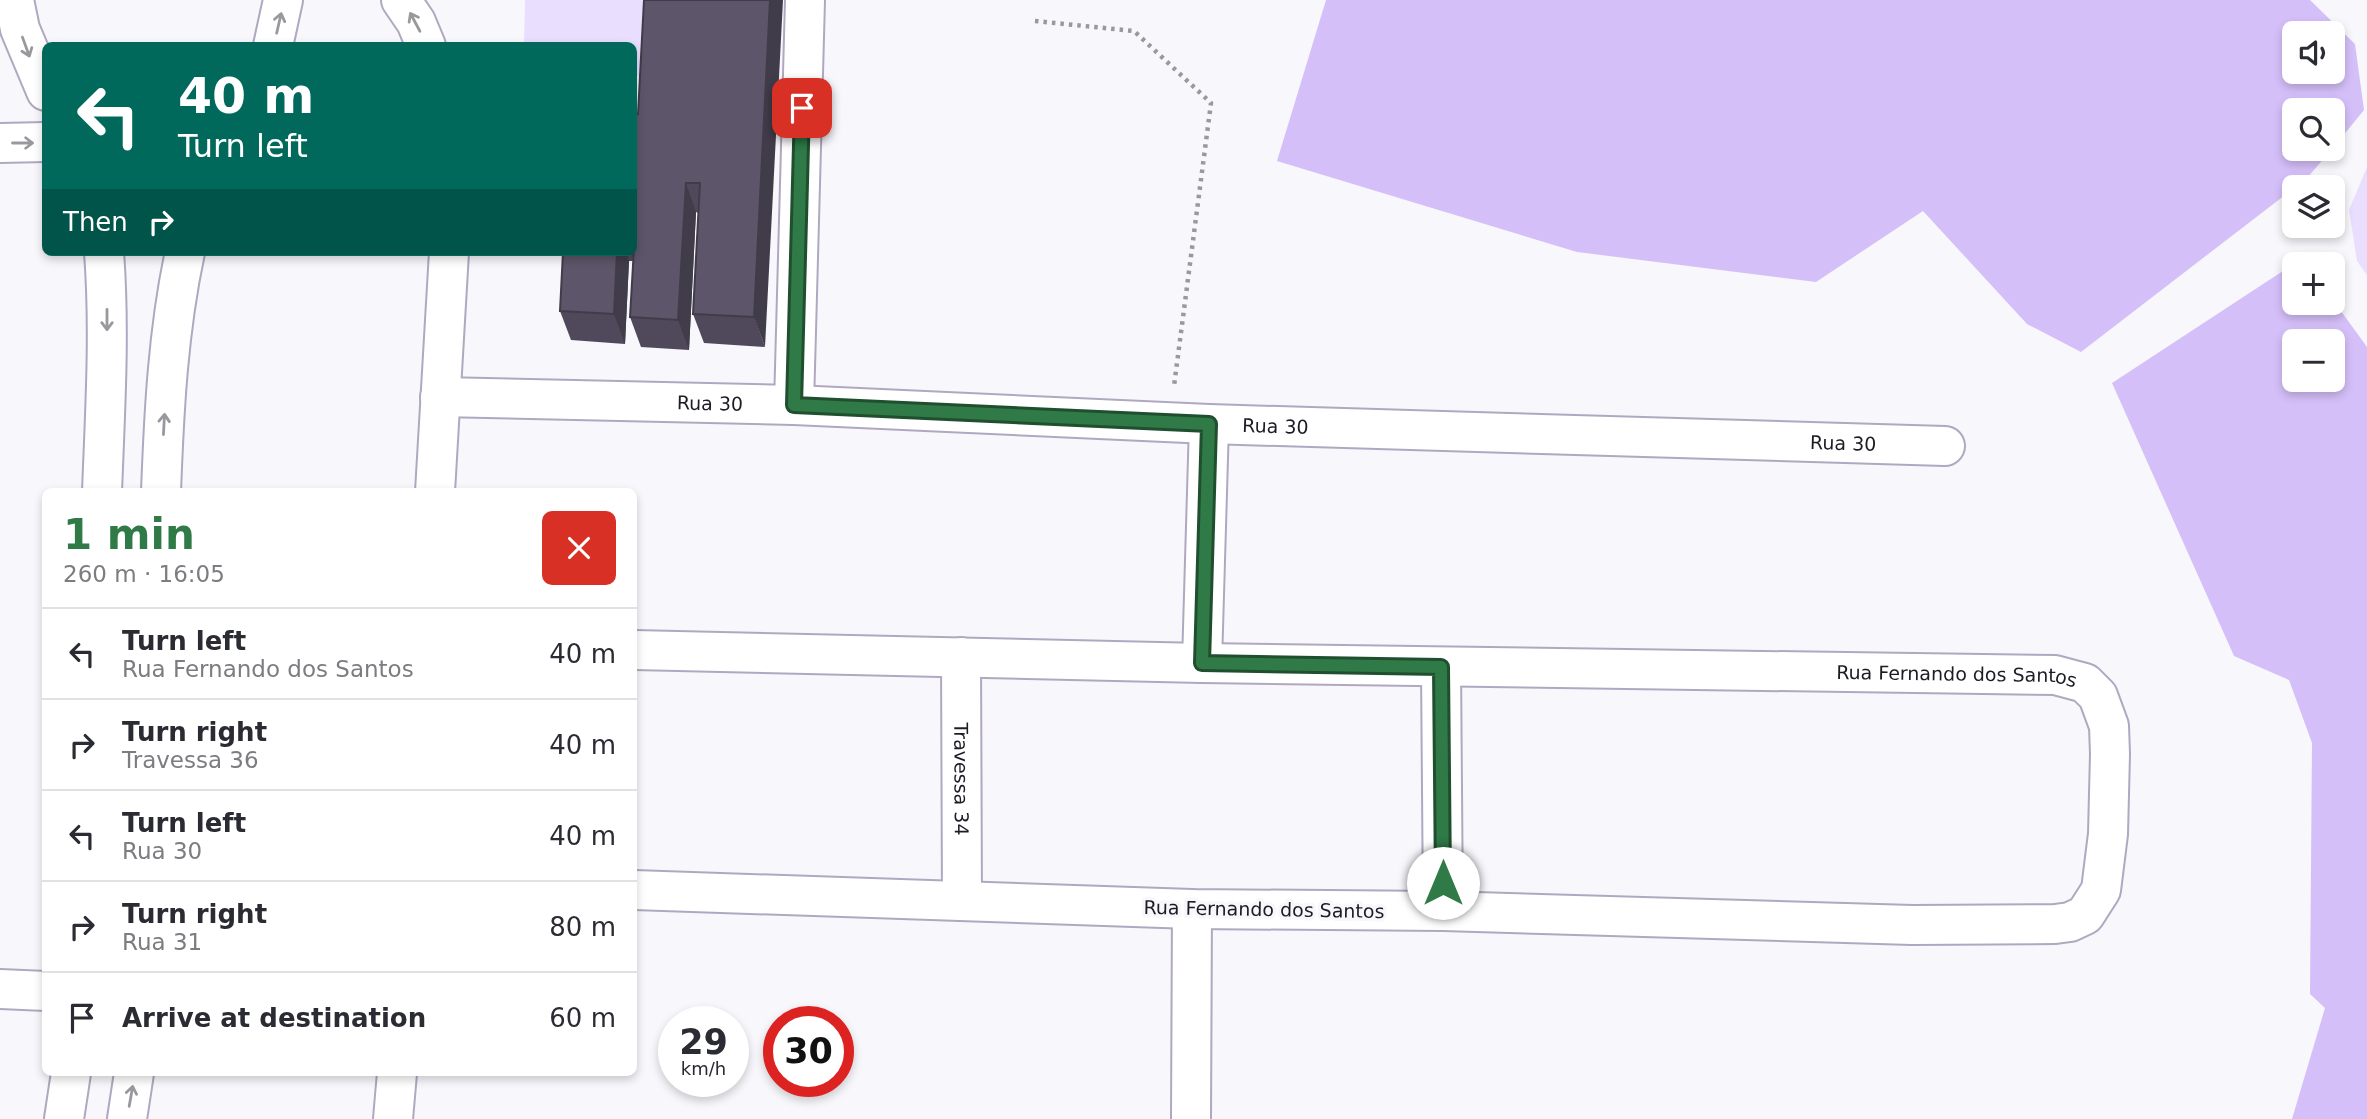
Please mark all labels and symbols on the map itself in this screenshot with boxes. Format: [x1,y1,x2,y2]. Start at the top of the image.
one-way arrow [272,12,286,35]
one-way arrow [408,12,421,33]
one-way arrow [21,35,33,57]
pin [772,78,832,138]
one-way arrow [11,136,34,150]
one-way arrow [100,308,113,331]
street label: Rua 30 [677,391,743,415]
one-way arrow [158,412,171,435]
street label: Rua 30 [1242,414,1309,438]
street label: Rua 30 [1810,431,1877,455]
street label: Rua Fernando dos Santos [1836,661,2079,691]
street label: Travessa 34 [950,721,973,836]
position arrow [1406,846,1480,920]
street label: Rua Fernando dos Santos [1143,896,1385,922]
speed limit sign: 30 [763,1006,854,1097]
one-way arrow [125,1085,138,1108]

